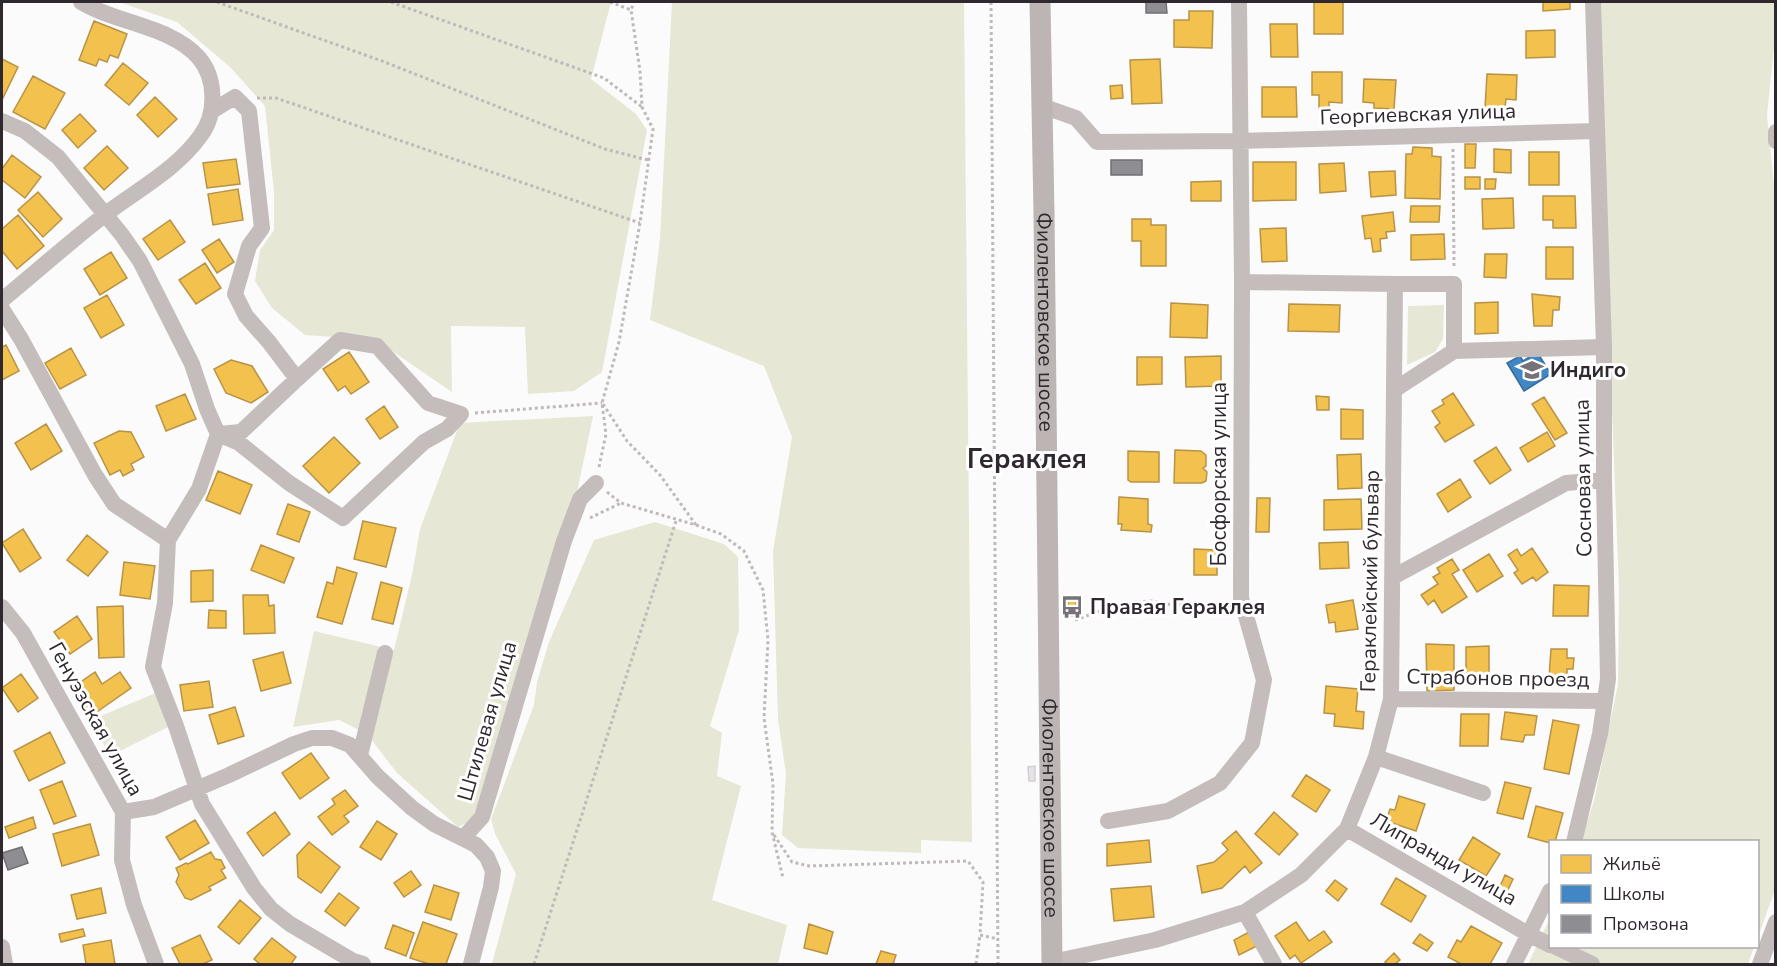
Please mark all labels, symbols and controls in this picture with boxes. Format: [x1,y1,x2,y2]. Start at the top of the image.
street label: Георгиевская улица [1319,97,1517,131]
street label: Фиолентовское шоссе [1030,212,1060,432]
place label: Индиго [1550,356,1626,384]
school or university icon: Индиго [1519,357,1545,383]
street label: Босфорская улица [1205,382,1233,566]
street label: Сосновая улица [1568,399,1598,557]
district label: Гераклея [967,441,1087,478]
street label: Гераклейский бульвар [1354,470,1386,692]
place label: Правая Гераклея [1090,593,1265,621]
bus stop icon: Правая Гераклея [1059,594,1085,620]
street label: Генуэзская улица [42,637,150,801]
street label: Штилевая улица [451,638,523,804]
street label: Страбонов проезд [1406,662,1590,694]
street label: Фиолентовское шоссе [1035,698,1066,918]
street label: Липранди улица [1366,806,1522,912]
legend [1549,840,1759,948]
text: Жильё [1603,852,1661,876]
text: Школы [1603,882,1665,906]
text: Промзона [1603,912,1689,936]

